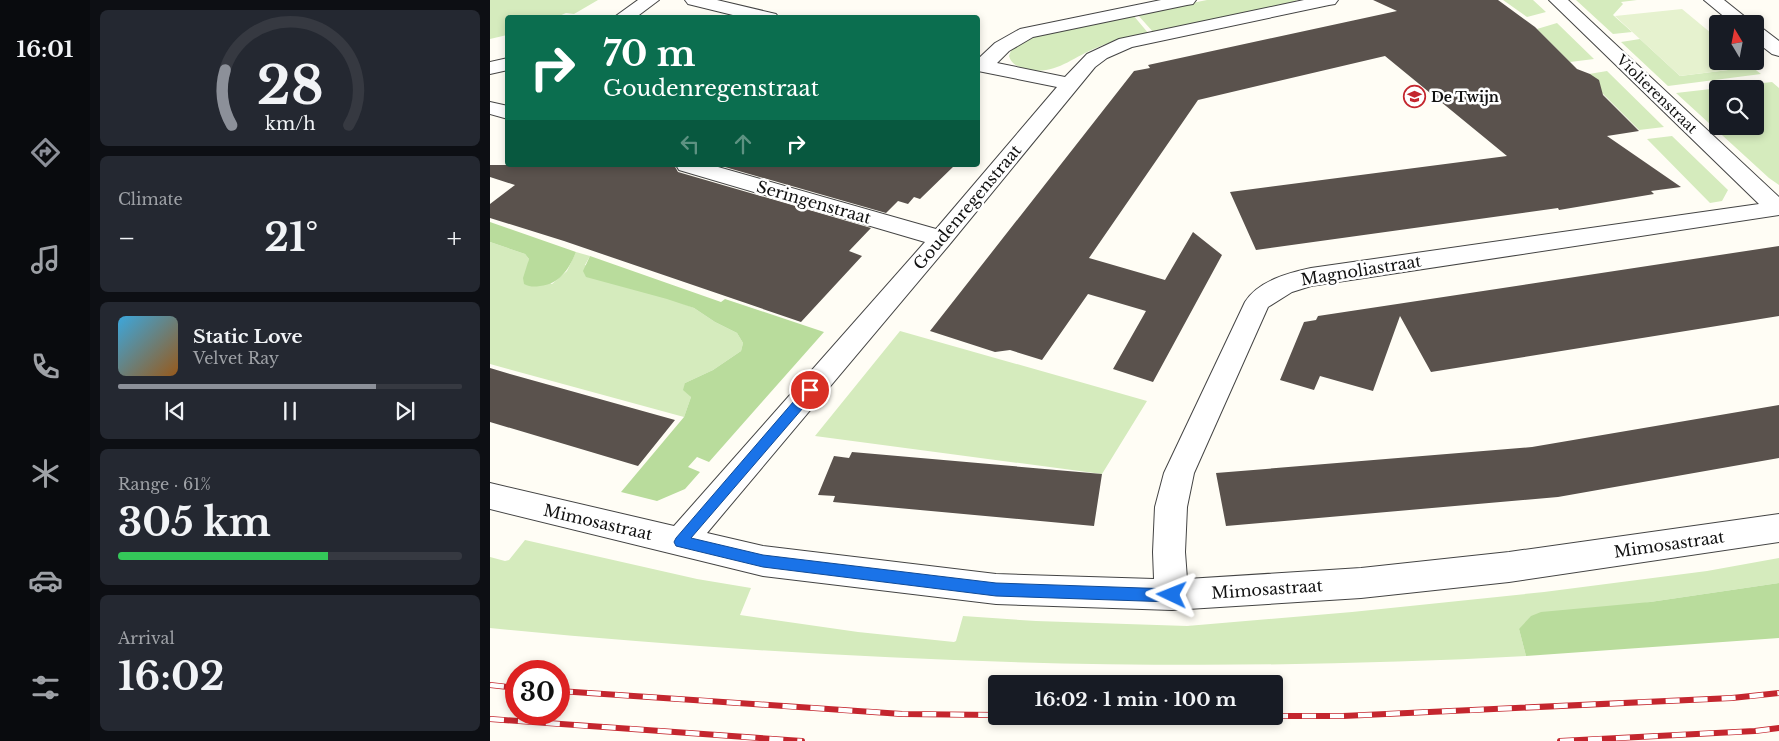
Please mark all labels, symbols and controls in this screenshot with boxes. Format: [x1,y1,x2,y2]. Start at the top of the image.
north arrow [1709,15,1764,70]
map controls [1709,15,1764,135]
text: 70 m [603,32,696,75]
icon: right [520,35,585,100]
text: 16:01 [17,36,73,63]
street label: Violierenstraat [1612,50,1702,138]
text: 28 [257,54,323,118]
text: Goudenregenstraat [603,75,819,102]
button: search [1709,80,1764,135]
school or university icon: De Twijn [1403,85,1427,109]
place label: De Twijn [1431,88,1499,106]
text: km/h [265,113,315,135]
icon: left [676,130,704,158]
icon: ahead [729,130,757,158]
icon: right [782,130,810,158]
icon: directions [28,135,63,170]
street label: Goudenregenstraat [909,140,1025,274]
street label: Seringenstraat [755,176,873,228]
text: Climate [118,189,183,209]
text: 21° [264,214,318,261]
text: − [118,221,136,256]
text: + [447,221,462,256]
icon: music [28,242,63,277]
street label: Magnoliastraat [1299,251,1423,289]
text: Static Love [193,325,303,348]
text: Velvet Ray [193,348,279,368]
icon: phone [28,349,63,384]
pin [789,369,831,411]
icon: arrive [796,376,824,404]
icon: previous [161,397,189,425]
icon: pause [276,397,304,425]
icon: next [391,397,419,425]
icon: climate [28,456,63,491]
text: Range · 61% [118,474,211,494]
text: 305 km [118,499,271,546]
street label: Mimosastraat [541,500,655,544]
street label: Mimosastraat [1612,526,1726,562]
icon: car [28,563,63,598]
position arrow [1145,568,1197,620]
street label: Mimosastraat [1211,575,1323,603]
text: Arrival [118,628,175,648]
text: 16:02 [118,653,224,700]
speed limit sign: 30 [505,660,570,725]
icon: filters [28,670,63,705]
text: 16:02 · 1 min · 100 m [1034,688,1237,711]

